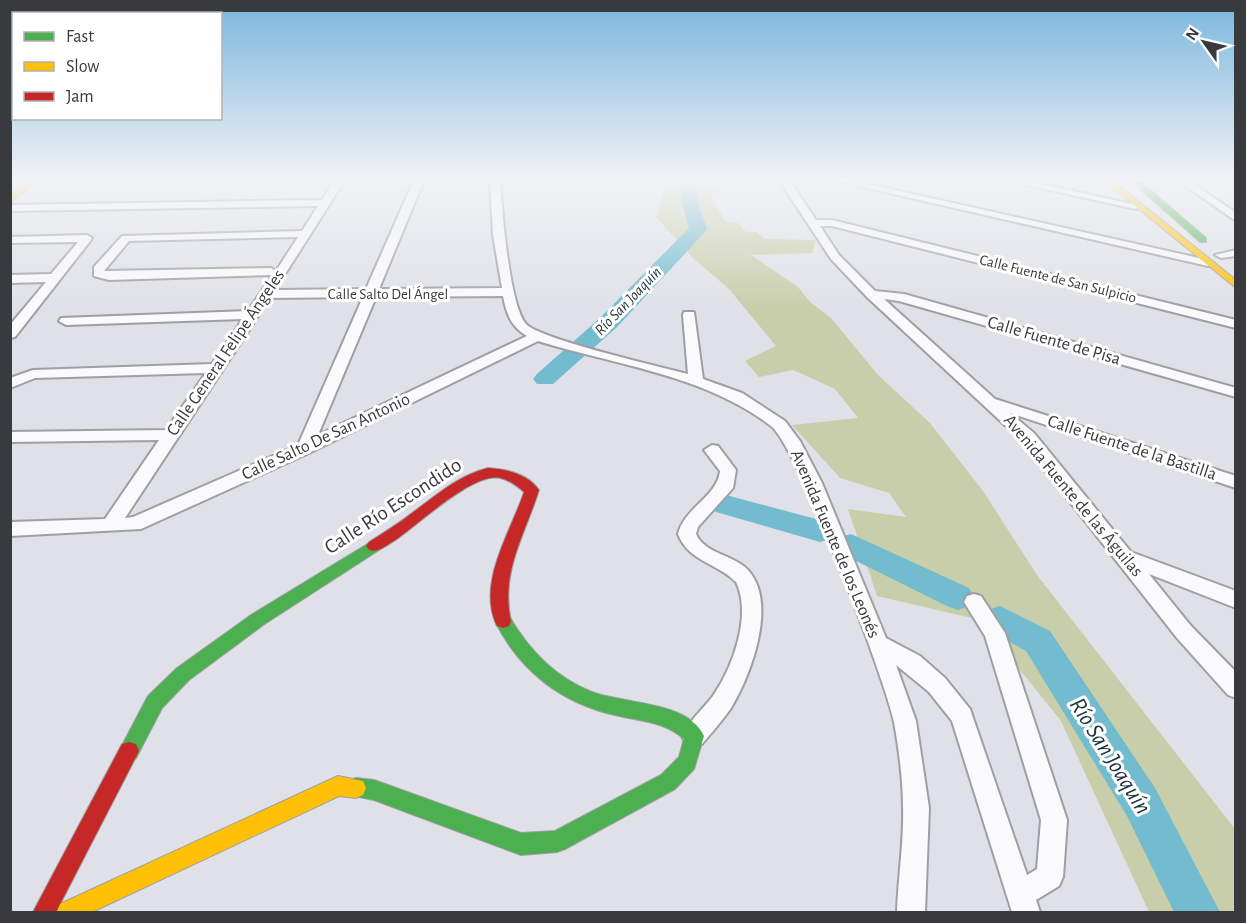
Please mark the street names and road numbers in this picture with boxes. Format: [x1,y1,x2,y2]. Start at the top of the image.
street label: Calle Fuente de San Sulpicio [978,252,1138,306]
street label: Calle General Felipe Ángeles [161,265,288,439]
street label: Calle Salto Del Ángel [328,285,448,302]
street label: Calle Fuente de Pisa [985,313,1123,369]
street label: Calle Salto De San Antonio [239,390,413,484]
street label: Avenida Fuente de las Águilas [1000,410,1148,581]
street label: Calle Fuente de la Bastilla [1045,412,1219,484]
street label: Avenida Fuente de los Leonés [787,447,883,641]
street label: Calle Río Escondido [321,454,465,558]

